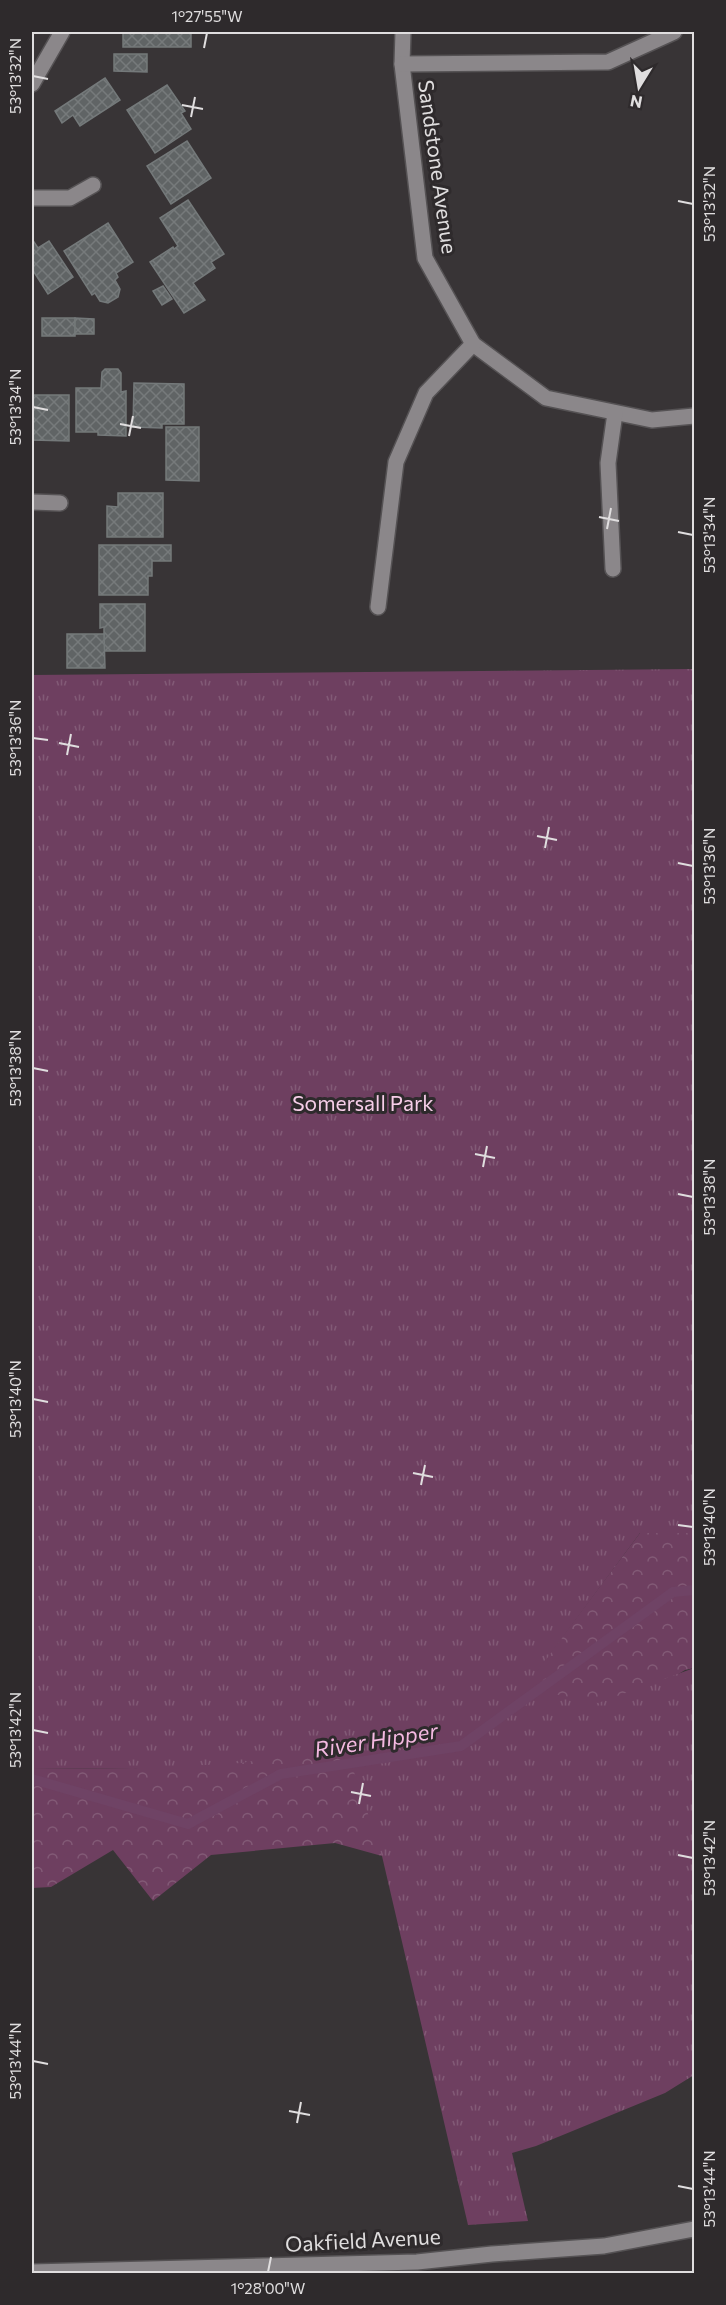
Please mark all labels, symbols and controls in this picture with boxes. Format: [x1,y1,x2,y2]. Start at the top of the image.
text: 1°27'55"W [172,7,242,25]
text: 53°13'32"N [6,38,24,114]
north arrow [609,57,669,117]
street label: Sandstone Avenue [414,78,463,255]
text: N [628,92,644,113]
text: 53°13'32"N [700,166,718,242]
text: 53°13'34"N [6,369,24,445]
text: 53°13'34"N [700,497,718,573]
text: 53°13'36"N [6,700,24,776]
text: 53°13'36"N [700,828,718,904]
text: 53°13'38"N [6,1030,24,1106]
park label: Somersall Park [292,1090,434,1115]
text: 53°13'38"N [700,1159,718,1235]
text: 53°13'40"N [6,1360,24,1438]
text: 53°13'40"N [700,1488,718,1566]
text: 53°13'42"N [6,1692,24,1768]
water label: River Hipper [312,1716,441,1763]
text: 53°13'42"N [700,1820,718,1896]
text: 53°13'44"N [6,2022,24,2100]
text: 53°13'44"N [700,2150,718,2228]
street label: Oakfield Avenue [284,2223,441,2256]
text: 1°28'00"W [231,2279,305,2297]

